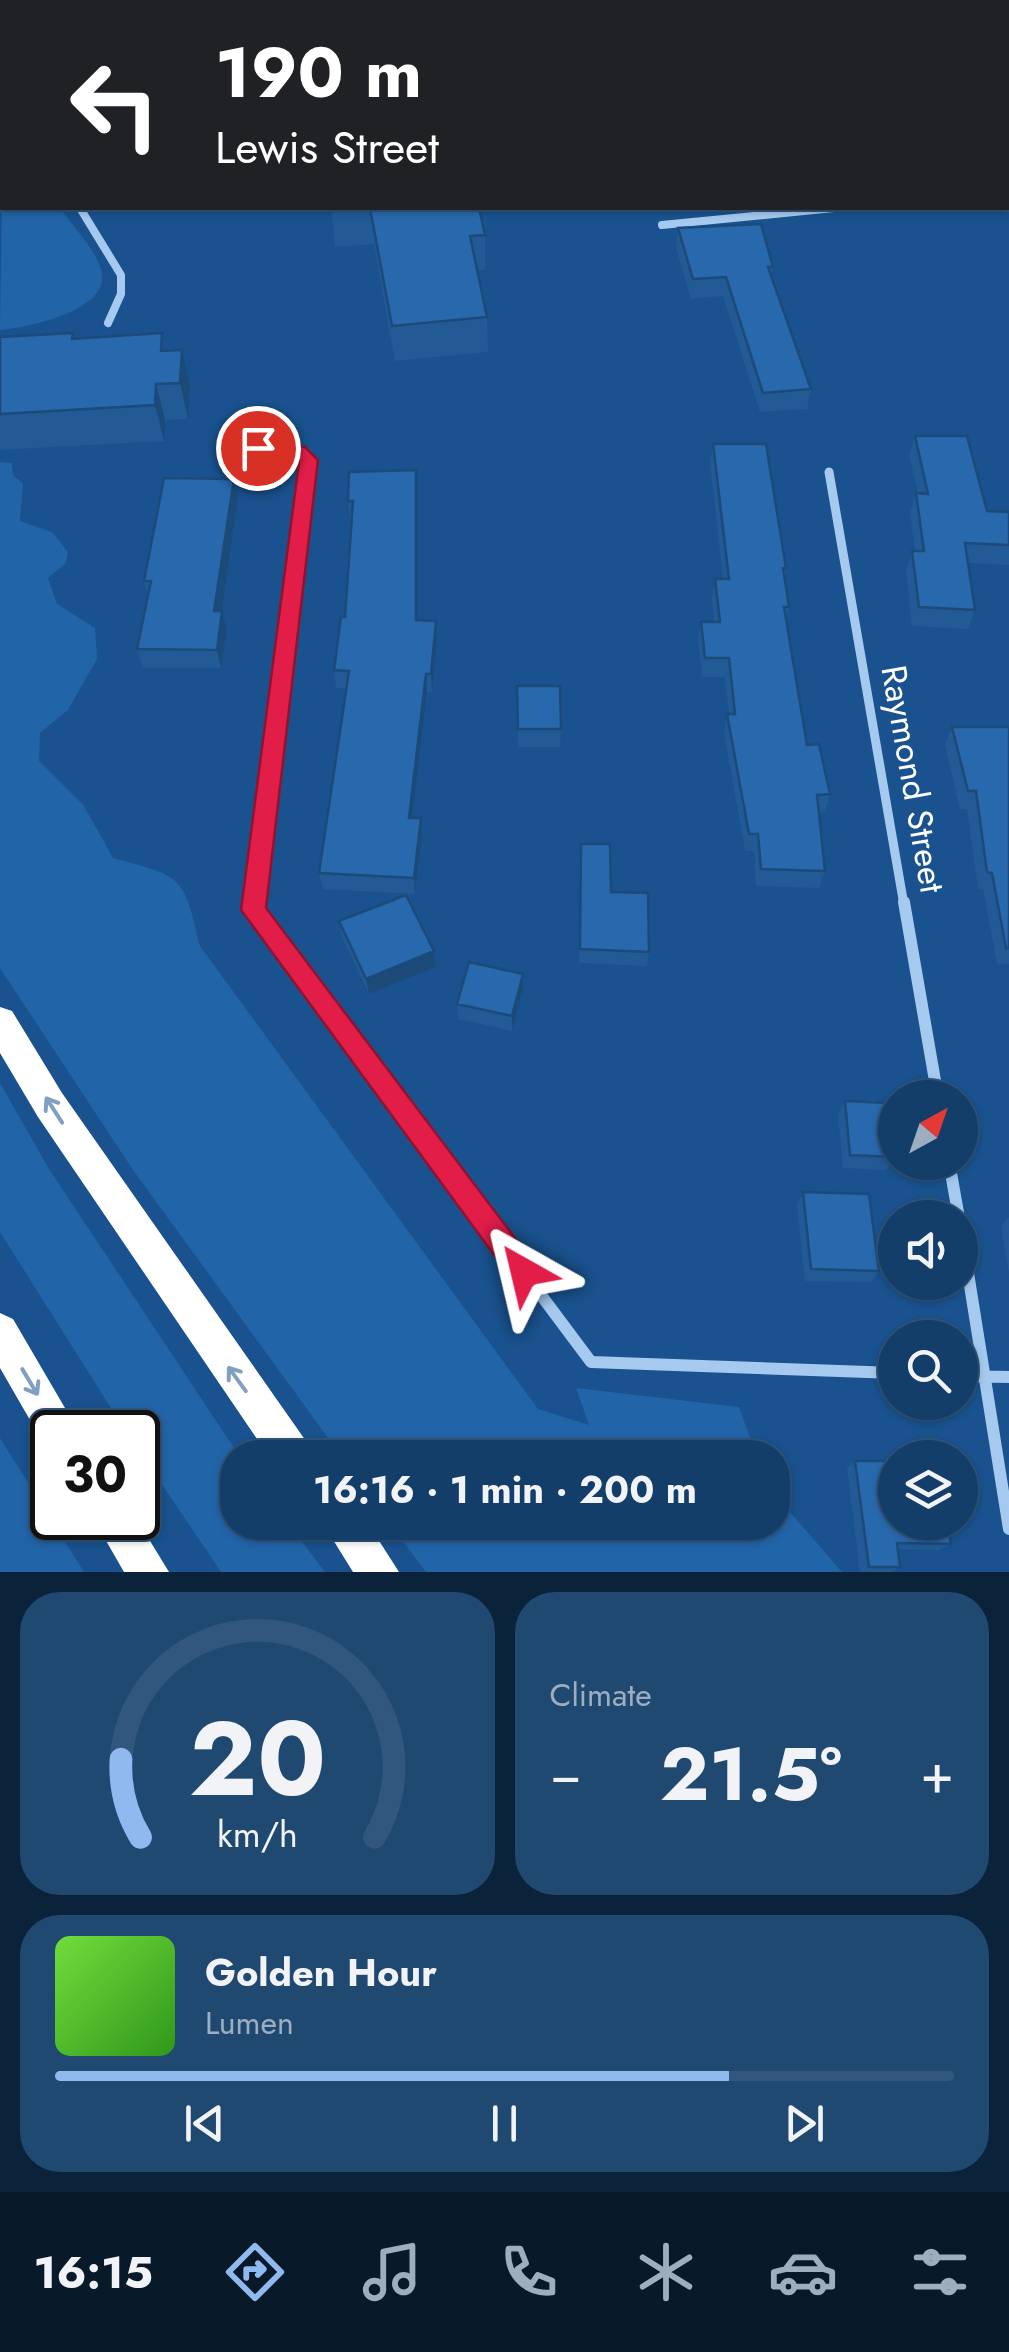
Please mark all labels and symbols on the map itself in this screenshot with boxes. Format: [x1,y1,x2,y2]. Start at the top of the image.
pin [216,406,301,491]
street label: Raymond Street [868,661,958,897]
north arrow [878,1080,978,1180]
one-way arrow [44,1097,64,1124]
position arrow [472,1220,576,1324]
one-way arrow [227,1366,248,1393]
one-way arrow [20,1367,40,1396]
speed limit sign: 30 [30,1410,160,1540]

